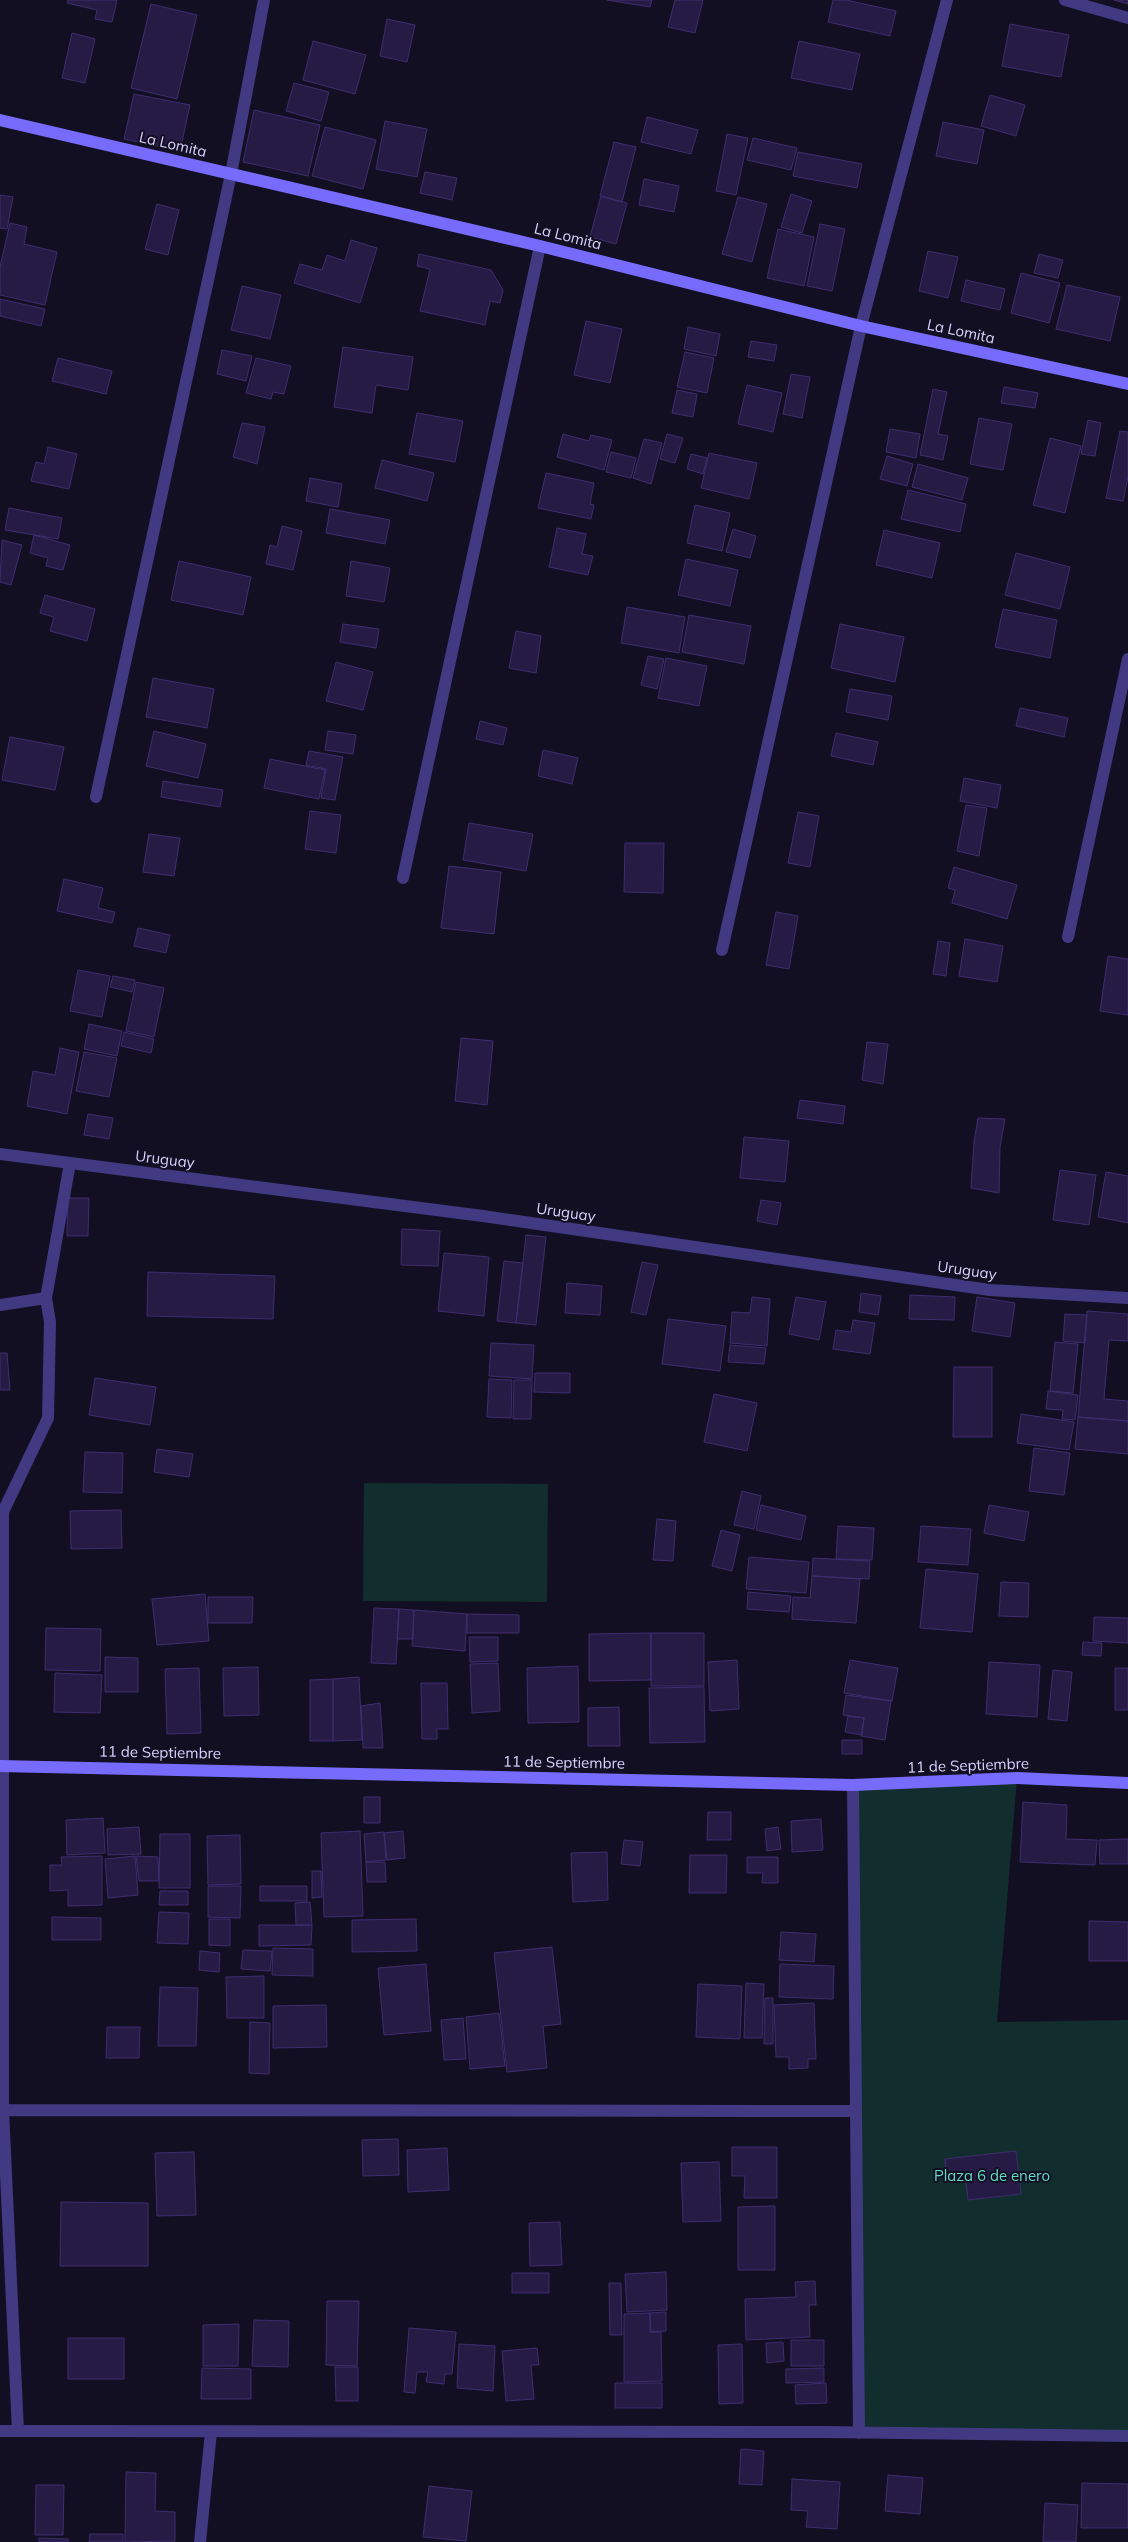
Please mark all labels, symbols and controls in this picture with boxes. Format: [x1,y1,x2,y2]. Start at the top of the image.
street label: La Lomita [137,127,209,161]
street label: La Lomita [532,218,604,254]
street label: La Lomita [925,315,997,347]
street label: Uruguay [134,1146,196,1172]
street label: Uruguay [535,1198,597,1226]
street label: Uruguay [936,1256,998,1284]
street label: 11 de Septiembre [99,1741,221,1763]
street label: 11 de Septiembre [503,1751,625,1773]
street label: 11 de Septiembre [907,1753,1029,1777]
park label: Plaza 6 de enero [934,2166,1050,2185]

